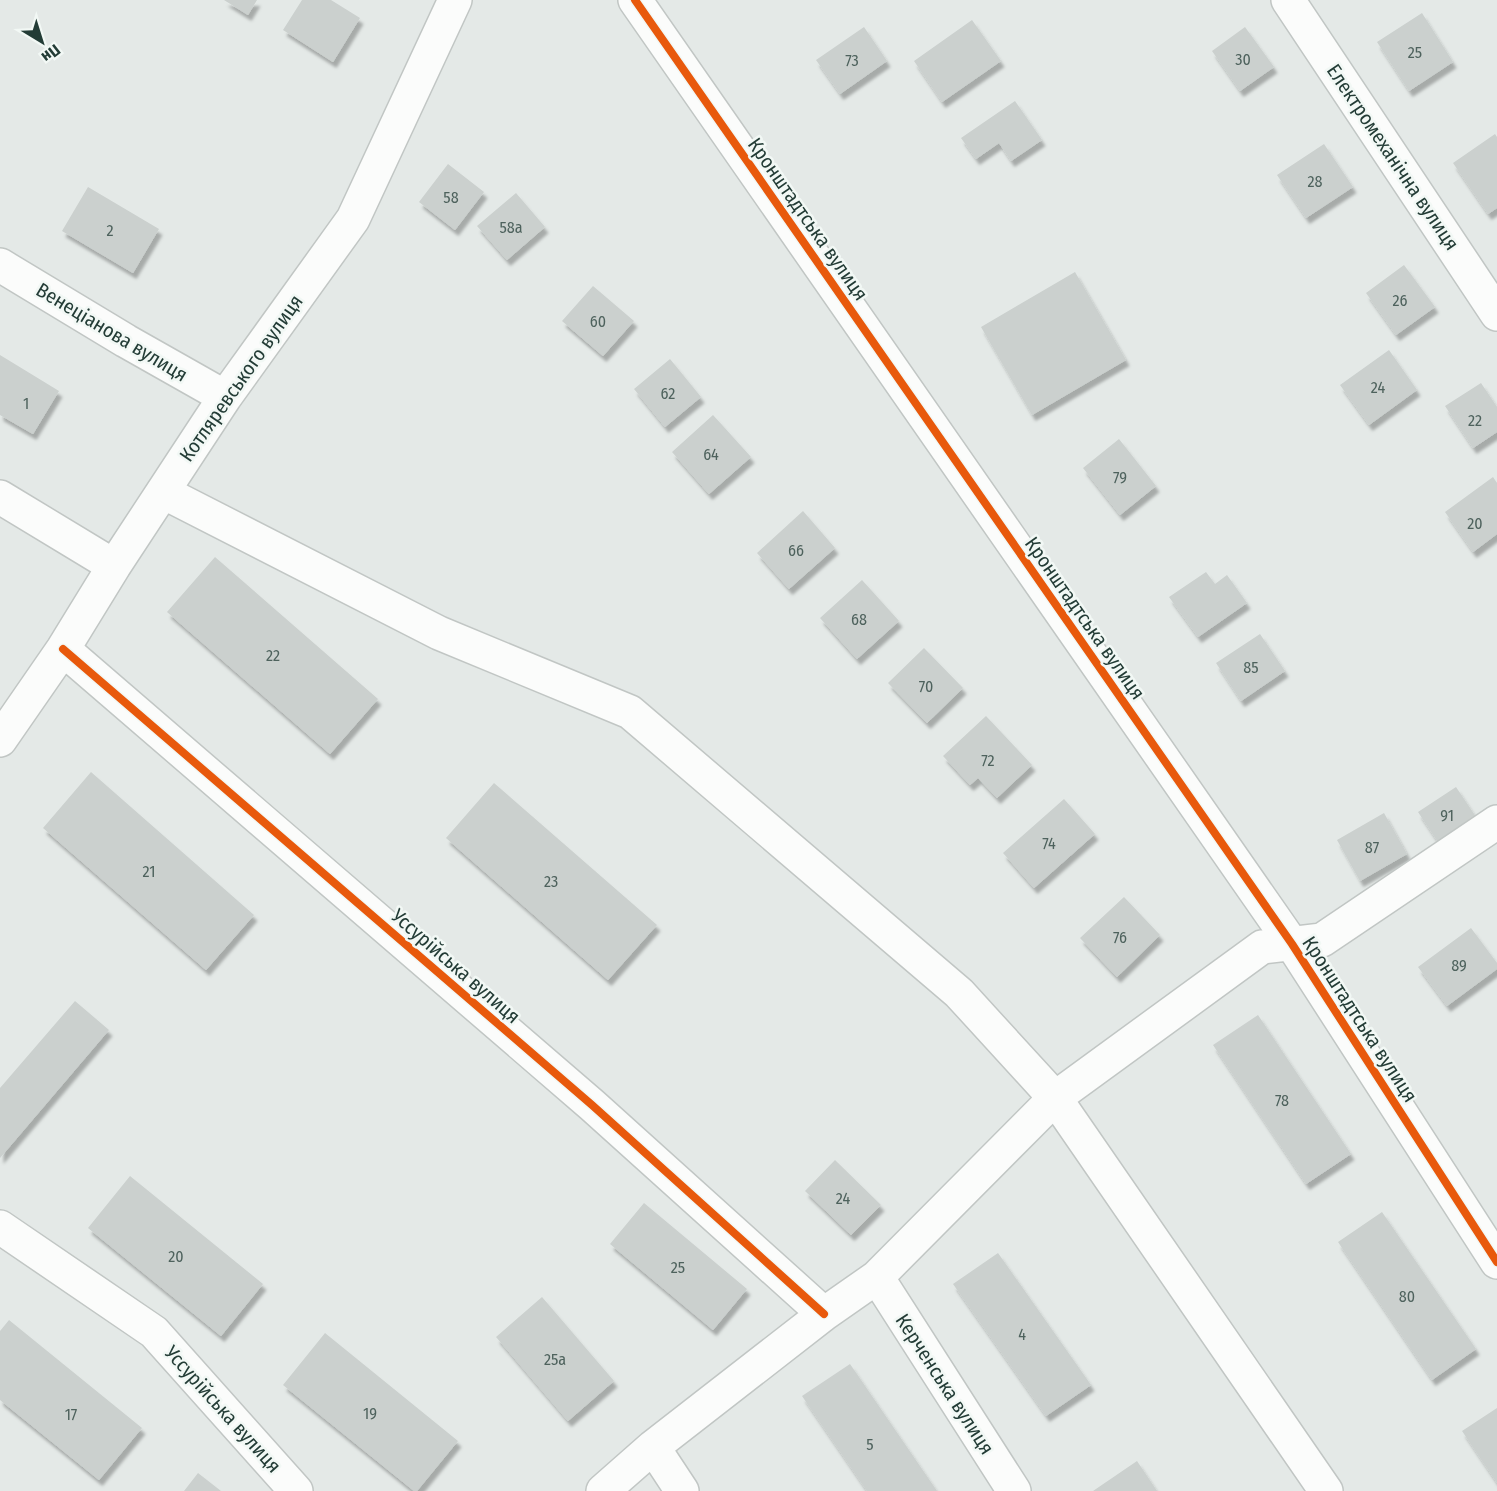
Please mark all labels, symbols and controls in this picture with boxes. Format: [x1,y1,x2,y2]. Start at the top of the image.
north arrow [12,12,72,72]
text: Пн [38,40,64,66]
house number: 25 [1408,43,1422,62]
house number: 30 [1235,50,1251,69]
house number: 73 [845,51,859,70]
street label: Електромеханічна вулиця [1322,59,1464,255]
street label: Кронштадтська вулиця [743,133,873,305]
house number: 28 [1307,172,1323,191]
house number: 58 [443,188,459,207]
house number: 58а [499,218,523,237]
house number: 2 [106,221,114,240]
street label: Венеціанова вулиця [32,277,192,387]
street label: Котляревського вулиця [174,290,308,466]
house number: 26 [1393,291,1408,310]
house number: 60 [590,312,606,331]
house number: 24 [1371,378,1385,397]
house number: 62 [661,384,675,403]
house number: 1 [23,394,29,413]
house number: 22 [1468,411,1482,430]
house number: 64 [703,445,719,464]
house number: 79 [1113,468,1127,487]
house number: 20 [1467,514,1483,533]
street label: Кронштадтська вулиця [1020,532,1150,704]
house number: 66 [788,541,804,560]
house number: 68 [851,610,867,629]
house number: 22 [266,646,280,665]
house number: 85 [1243,658,1259,677]
house number: 70 [919,677,933,696]
house number: 72 [981,751,995,770]
house number: 91 [1440,806,1454,825]
house number: 74 [1042,834,1056,853]
house number: 87 [1365,838,1380,857]
house number: 21 [143,862,155,881]
house number: 23 [544,872,558,891]
street label: Уссурійська вулиця [386,903,525,1028]
house number: 76 [1113,928,1127,947]
street label: Кронштадтська вулиця [1297,932,1423,1106]
house number: 89 [1451,956,1467,975]
house number: 78 [1275,1091,1289,1110]
house number: 24 [836,1189,850,1208]
house number: 20 [168,1247,184,1266]
house number: 25 [671,1258,685,1277]
house number: 80 [1399,1287,1415,1306]
street label: Керченська вулиця [891,1309,999,1459]
house number: 4 [1018,1325,1026,1344]
street label: Уссурійська вулиця [159,1340,286,1477]
house number: 25а [544,1350,566,1369]
house number: 19 [363,1404,377,1423]
house number: 17 [65,1405,78,1424]
house number: 5 [866,1435,874,1454]

